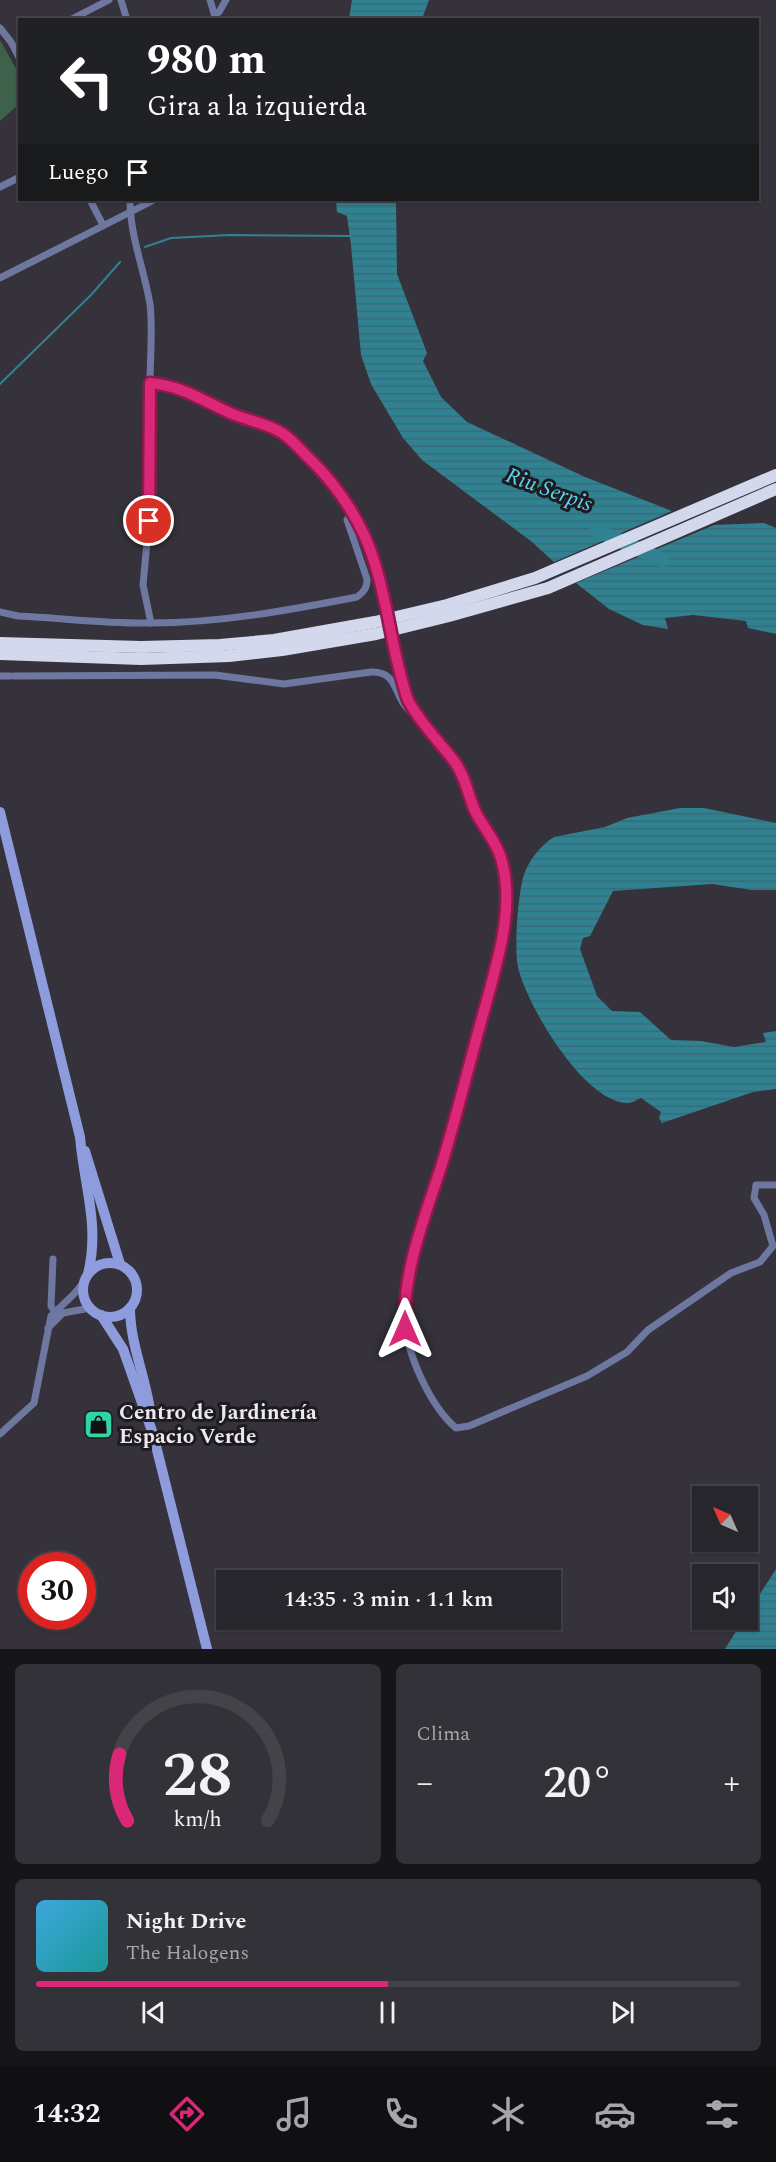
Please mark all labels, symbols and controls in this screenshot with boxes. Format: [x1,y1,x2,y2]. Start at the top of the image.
text: 980 m [147,29,266,92]
icon: left [48,42,126,120]
text: Gira a la izquierda [147,86,367,128]
text: Luego [48,156,109,189]
icon: arrive [121,156,154,189]
water label: Riu Serpis [501,459,597,521]
pin [123,495,174,546]
icon: arrive [132,504,165,537]
position arrow [373,1297,437,1361]
place label: Centro de Jardinería Espacio Verde [119,1397,317,1453]
shop icon: Centro de Jardinería Espacio Verde [82,1409,114,1441]
north arrow [692,1486,758,1552]
map controls [692,1486,758,1630]
speed limit sign: 30 [18,1552,96,1630]
button: sound [692,1564,758,1630]
text: 14:35 · 3 min · 1.1 km [283,1583,494,1616]
text: Clima [417,1719,470,1749]
text: 28 [163,1729,233,1824]
text: 20° [543,1749,614,1818]
text: − [417,1758,433,1808]
text: + [724,1758,740,1808]
text: km/h [174,1803,222,1836]
text: Night Drive [126,1905,246,1938]
text: The Halogens [126,1938,249,1968]
icon: previous [137,1996,170,2029]
icon: pause [371,1996,404,2029]
icon: next [606,1996,639,2029]
text: 14:32 [33,2093,100,2135]
icon: directions [166,2093,208,2135]
icon: music [273,2093,315,2135]
icon: phone [380,2093,422,2135]
icon: climate [487,2093,529,2135]
icon: car [594,2093,636,2135]
icon: filters [701,2093,743,2135]

